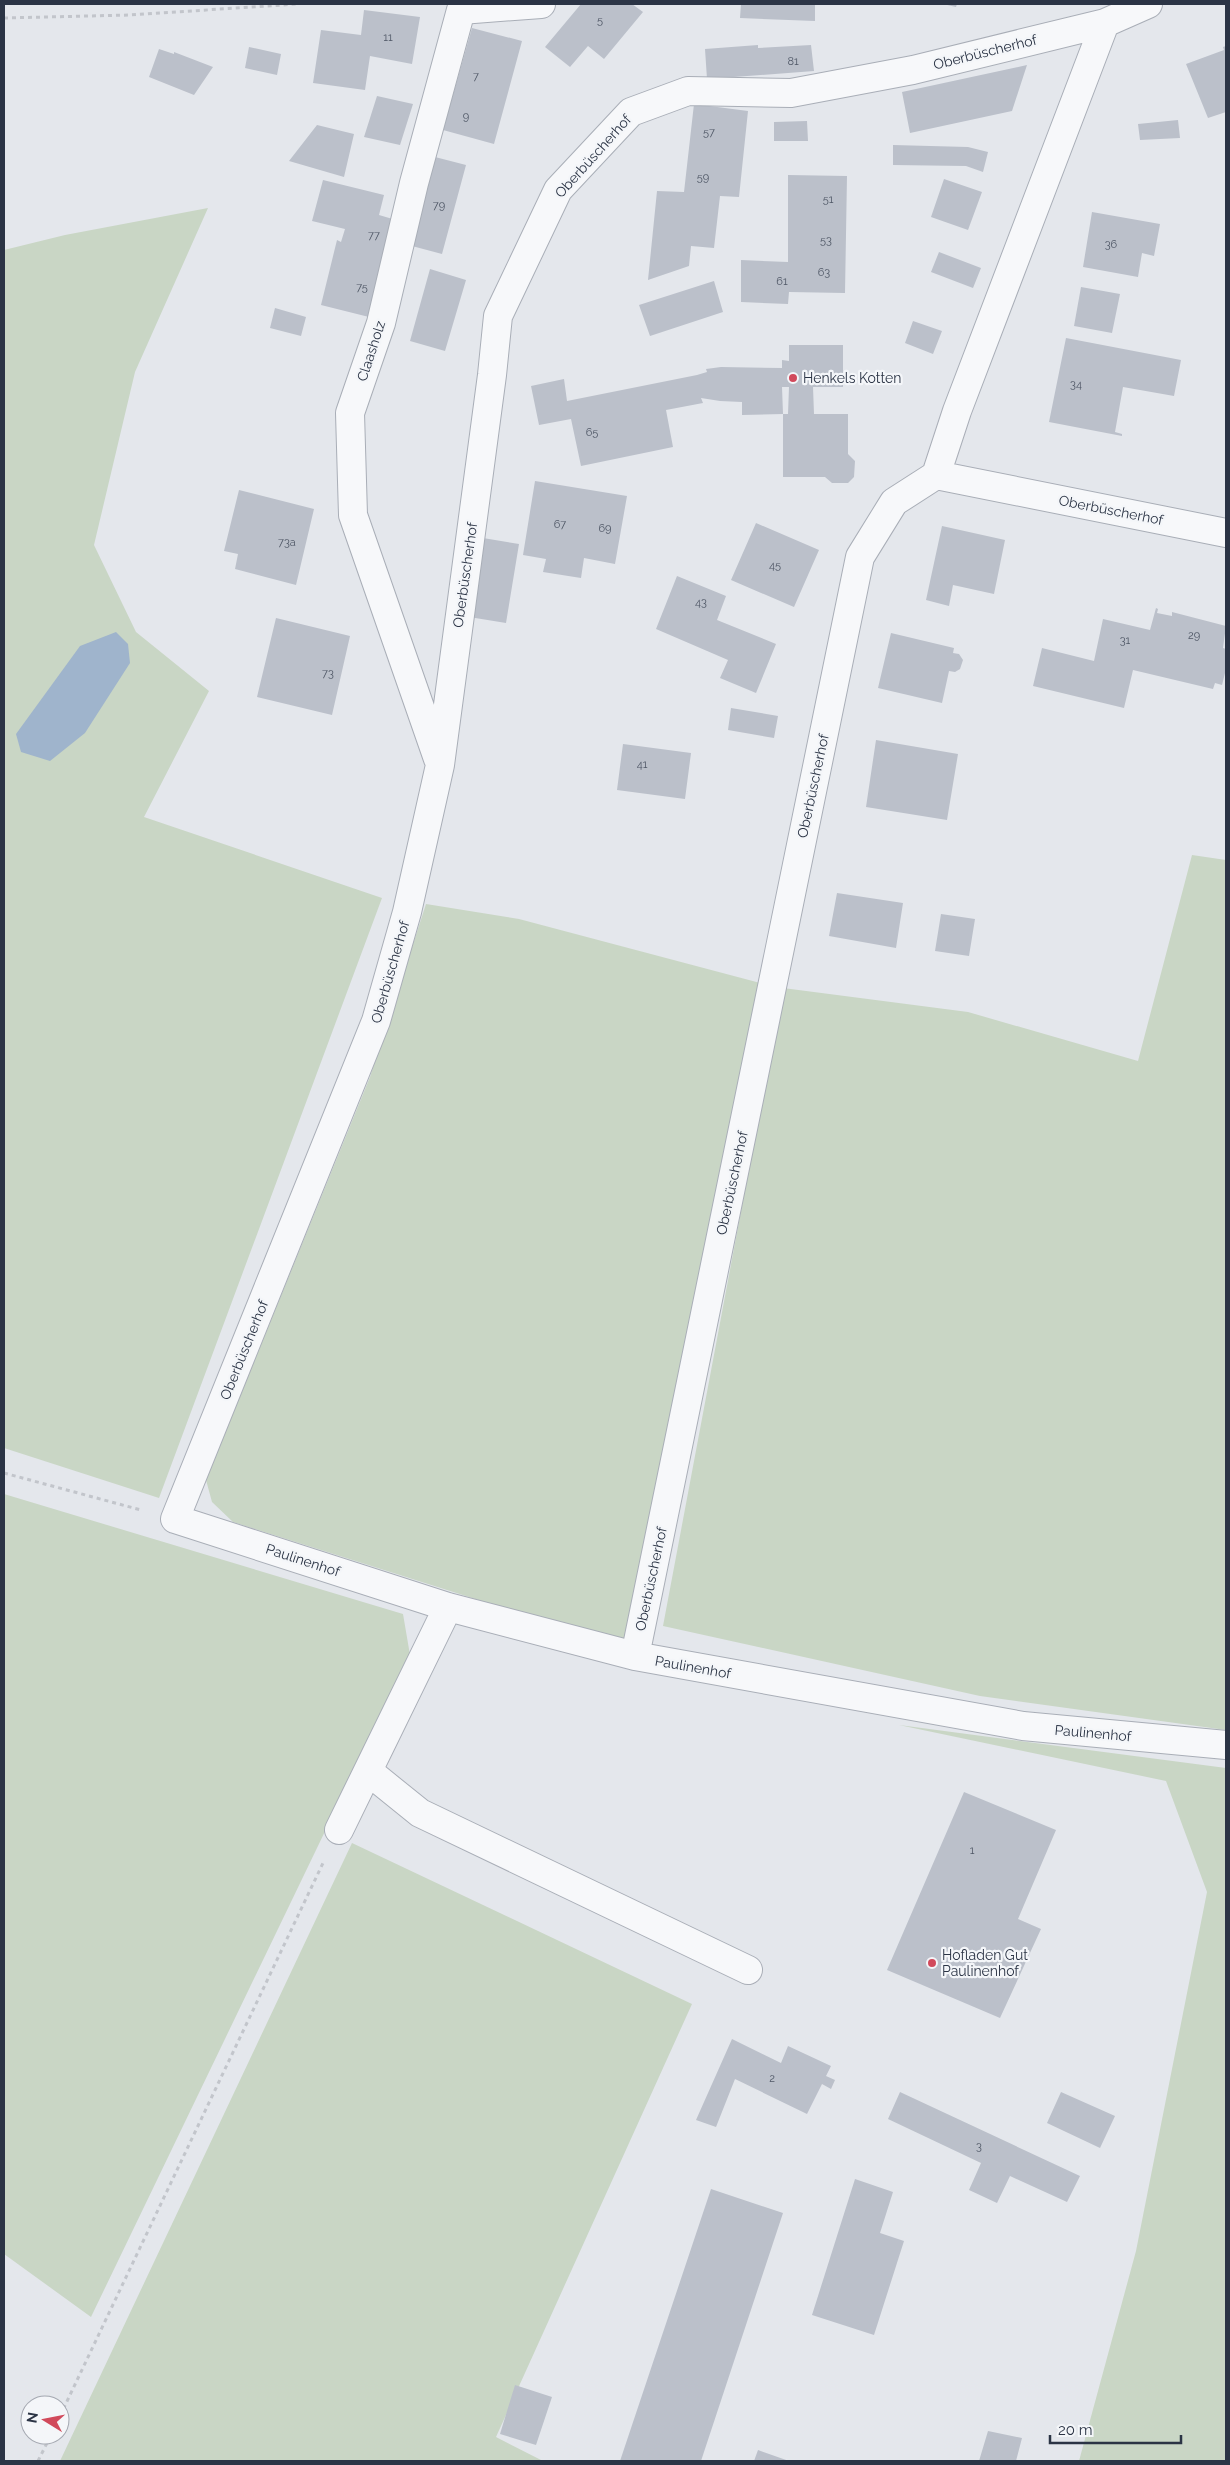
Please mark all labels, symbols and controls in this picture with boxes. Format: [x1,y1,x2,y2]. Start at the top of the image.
house number: 5 [597,14,603,27]
house number: 11 [383,31,393,44]
street label: Oberbüscherhof [932,31,1040,73]
house number: 81 [787,55,799,68]
house number: 7 [473,70,479,83]
house number: 9 [463,110,469,123]
street label: Oberbüscherhof [552,110,635,201]
house number: 57 [703,126,715,139]
house number: 59 [697,171,709,184]
house number: 51 [823,193,834,206]
house number: 79 [433,199,445,212]
house number: 77 [368,229,380,242]
house number: 53 [820,234,832,247]
house number: 36 [1105,238,1118,251]
house number: 63 [818,266,830,279]
house number: 61 [776,275,788,288]
house number: 75 [356,281,368,294]
street label: Claasholz [354,319,388,383]
place label: Henkels Kotten [803,370,901,386]
marker: Henkels Kotten [787,372,799,384]
house number: 34 [1070,378,1082,391]
house number: 65 [586,426,598,439]
street label: Oberbüscherhof [1057,492,1166,528]
house number: 67 [554,518,566,531]
street label: Oberbüscherhof [450,520,480,629]
house number: 69 [598,522,612,535]
house number: 73a [278,536,296,549]
house number: 45 [769,559,781,572]
house number: 43 [695,596,707,609]
house number: 29 [1188,629,1200,642]
house number: 31 [1120,634,1131,647]
house number: 73 [322,667,334,680]
street label: Oberbüscherhof [794,731,832,839]
house number: 41 [637,758,648,771]
street label: Oberbüscherhof [368,918,413,1025]
street label: Oberbüscherhof [713,1128,751,1236]
street label: Oberbüscherhof [217,1297,272,1402]
street label: Oberbüscherhof [632,1524,670,1632]
street label: Paulinenhof [264,1540,343,1580]
street label: Paulinenhof [654,1652,734,1682]
street label: Paulinenhof [1054,1722,1133,1744]
house number: 1 [970,1844,975,1857]
place label: Hofladen Gut Paulinenhof [942,1947,1028,1979]
marker: Hofladen Gut Paulinenhof [926,1957,938,1969]
house number: 2 [769,2072,775,2085]
house number: 3 [976,2140,982,2153]
north arrow [20,2395,70,2445]
text: N [23,2411,41,2424]
scale bar [1050,2412,1181,2444]
text: 20 m [1058,2421,1093,2439]

